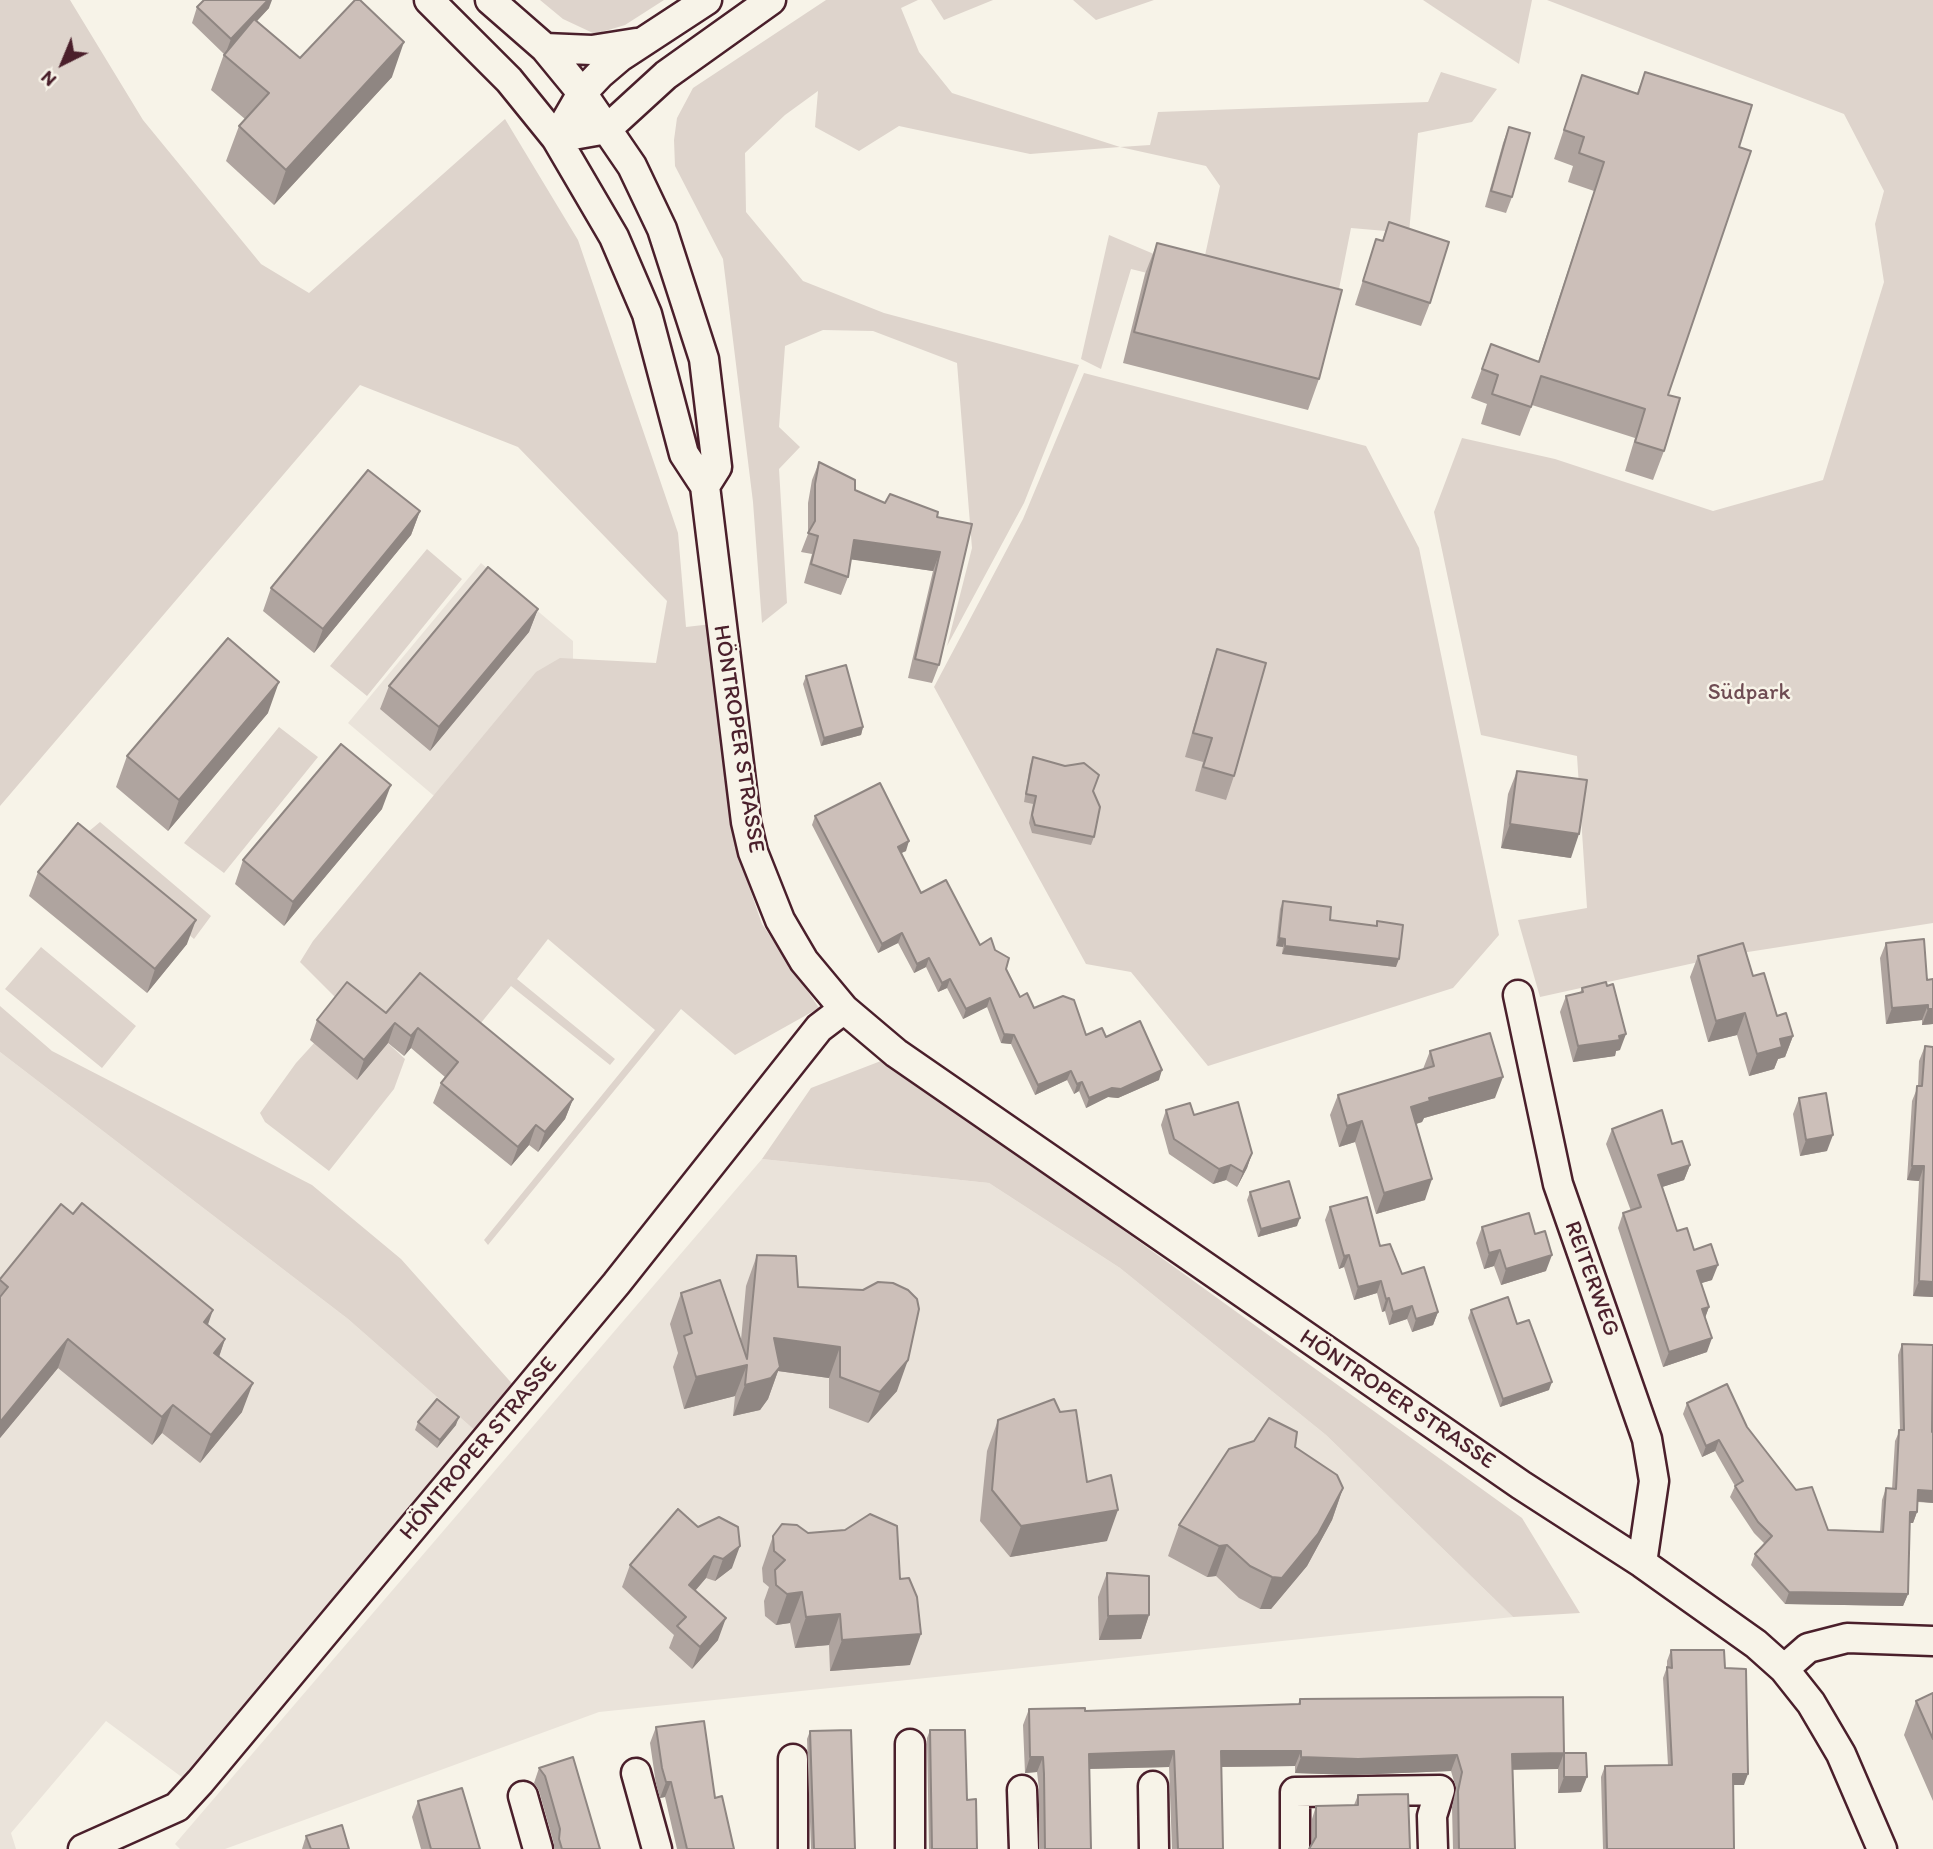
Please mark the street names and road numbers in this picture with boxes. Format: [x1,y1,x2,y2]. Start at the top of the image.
street label: HÖNTROPER STRASSE [706,623,770,855]
street label: REITERWEG [1557,1218,1625,1340]
street label: HÖNTROPER STRASSE [1294,1324,1500,1476]
street label: HÖNTROPER STRASSE [394,1352,564,1546]

